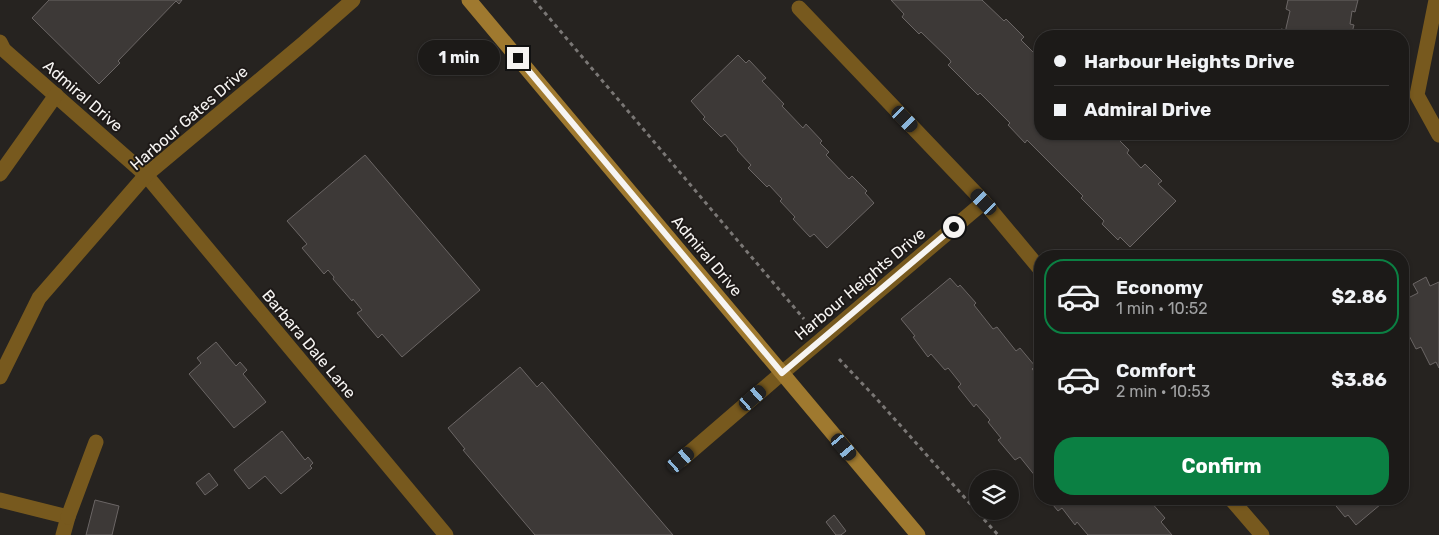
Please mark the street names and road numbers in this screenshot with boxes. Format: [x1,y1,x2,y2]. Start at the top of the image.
street label: Admiral Drive [39,56,127,136]
street label: Harbour Gates Drive [126,62,252,174]
street label: Admiral Drive [668,212,746,300]
street label: Harbour Heights Drive [791,224,929,344]
street label: Barbara Dale Lane [258,286,360,402]

